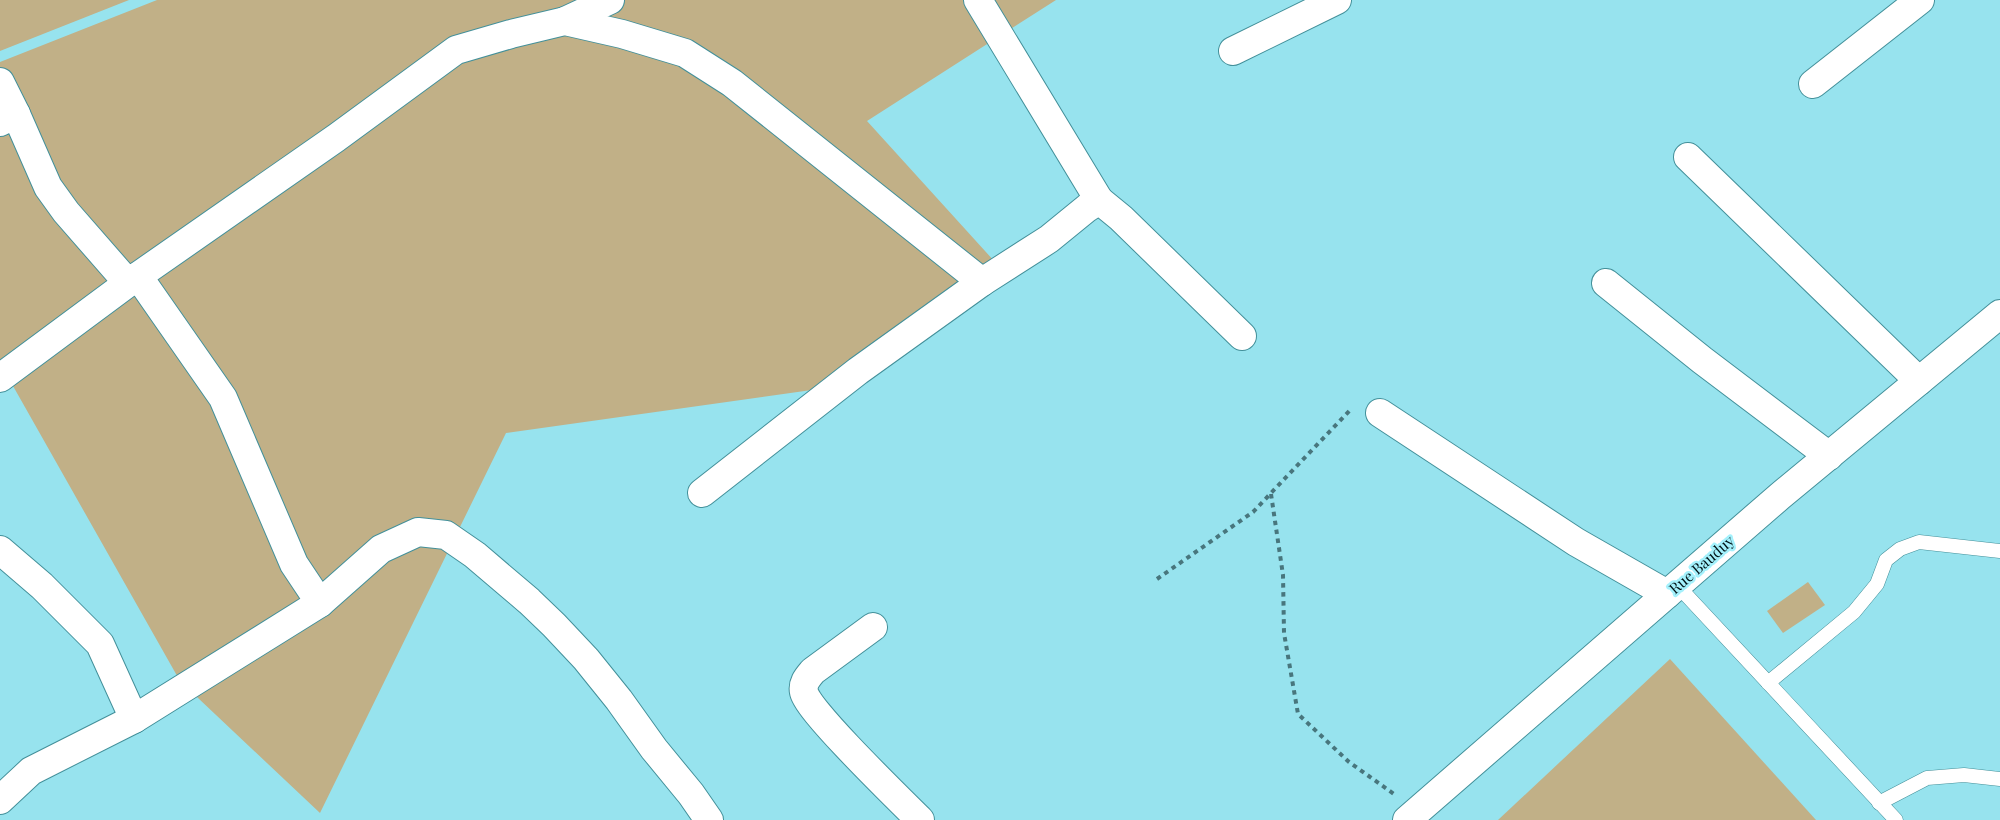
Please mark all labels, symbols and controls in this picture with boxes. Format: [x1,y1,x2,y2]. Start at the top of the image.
street label: Rue Bauduy [1664,530,1739,598]

